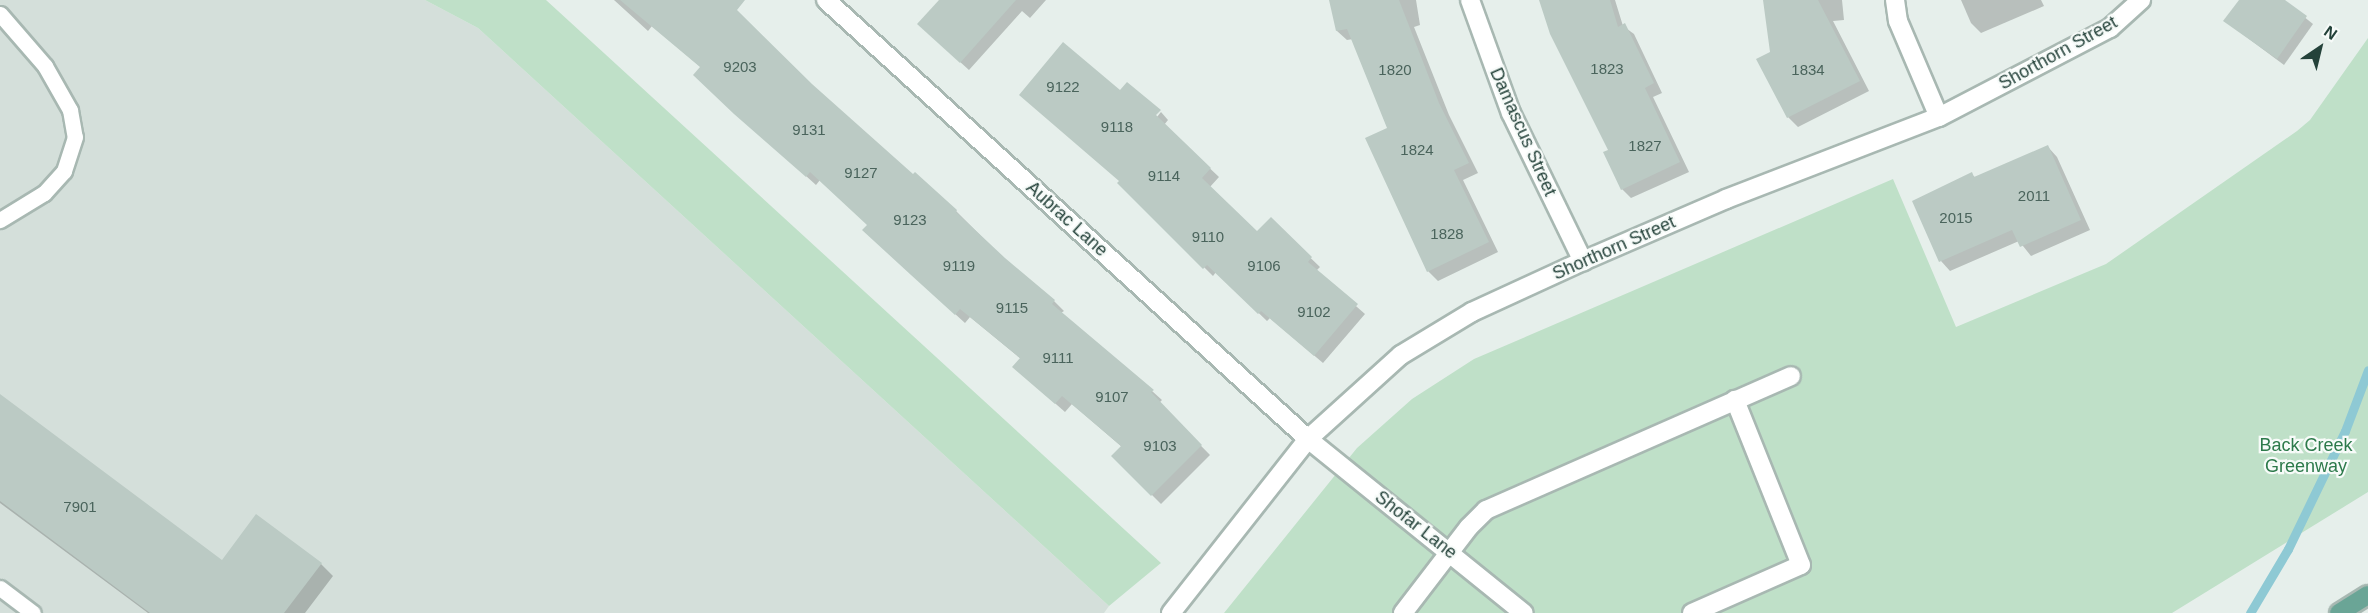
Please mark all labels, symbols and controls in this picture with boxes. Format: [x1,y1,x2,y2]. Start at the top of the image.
street label: Shorthorn Street [1995,12,2121,94]
north arrow [2290,18,2350,78]
text: N [2321,23,2340,43]
house number: 9203 [723,58,757,76]
house number: 1823 [1590,60,1624,78]
house number: 1820 [1378,61,1412,79]
house number: 1834 [1791,61,1825,79]
street label: Damascus Street [1485,65,1561,199]
house number: 9122 [1046,78,1080,96]
house number: 9118 [1101,118,1133,136]
house number: 9131 [792,121,826,139]
house number: 1827 [1628,137,1662,155]
house number: 1824 [1400,141,1434,159]
house number: 9127 [844,164,878,182]
house number: 9114 [1148,167,1180,185]
street label: Aubrac Lane [1022,177,1112,261]
house number: 2011 [2018,187,2050,205]
house number: 2015 [1939,209,1973,227]
house number: 9123 [893,211,927,229]
street label: Shorthorn Street [1549,211,1679,285]
house number: 1828 [1430,225,1464,243]
house number: 9110 [1192,228,1224,246]
house number: 9119 [943,257,975,275]
house number: 9106 [1247,257,1281,275]
house number: 9115 [996,299,1028,317]
house number: 9102 [1297,303,1331,321]
house number: 9111 [1042,349,1074,367]
house number: 9107 [1095,388,1129,406]
park label: Back Creek Greenway [2259,435,2353,478]
house number: 9103 [1143,437,1177,455]
street label: Shofar Lane [1371,486,1461,564]
house number: 7901 [63,498,97,516]

